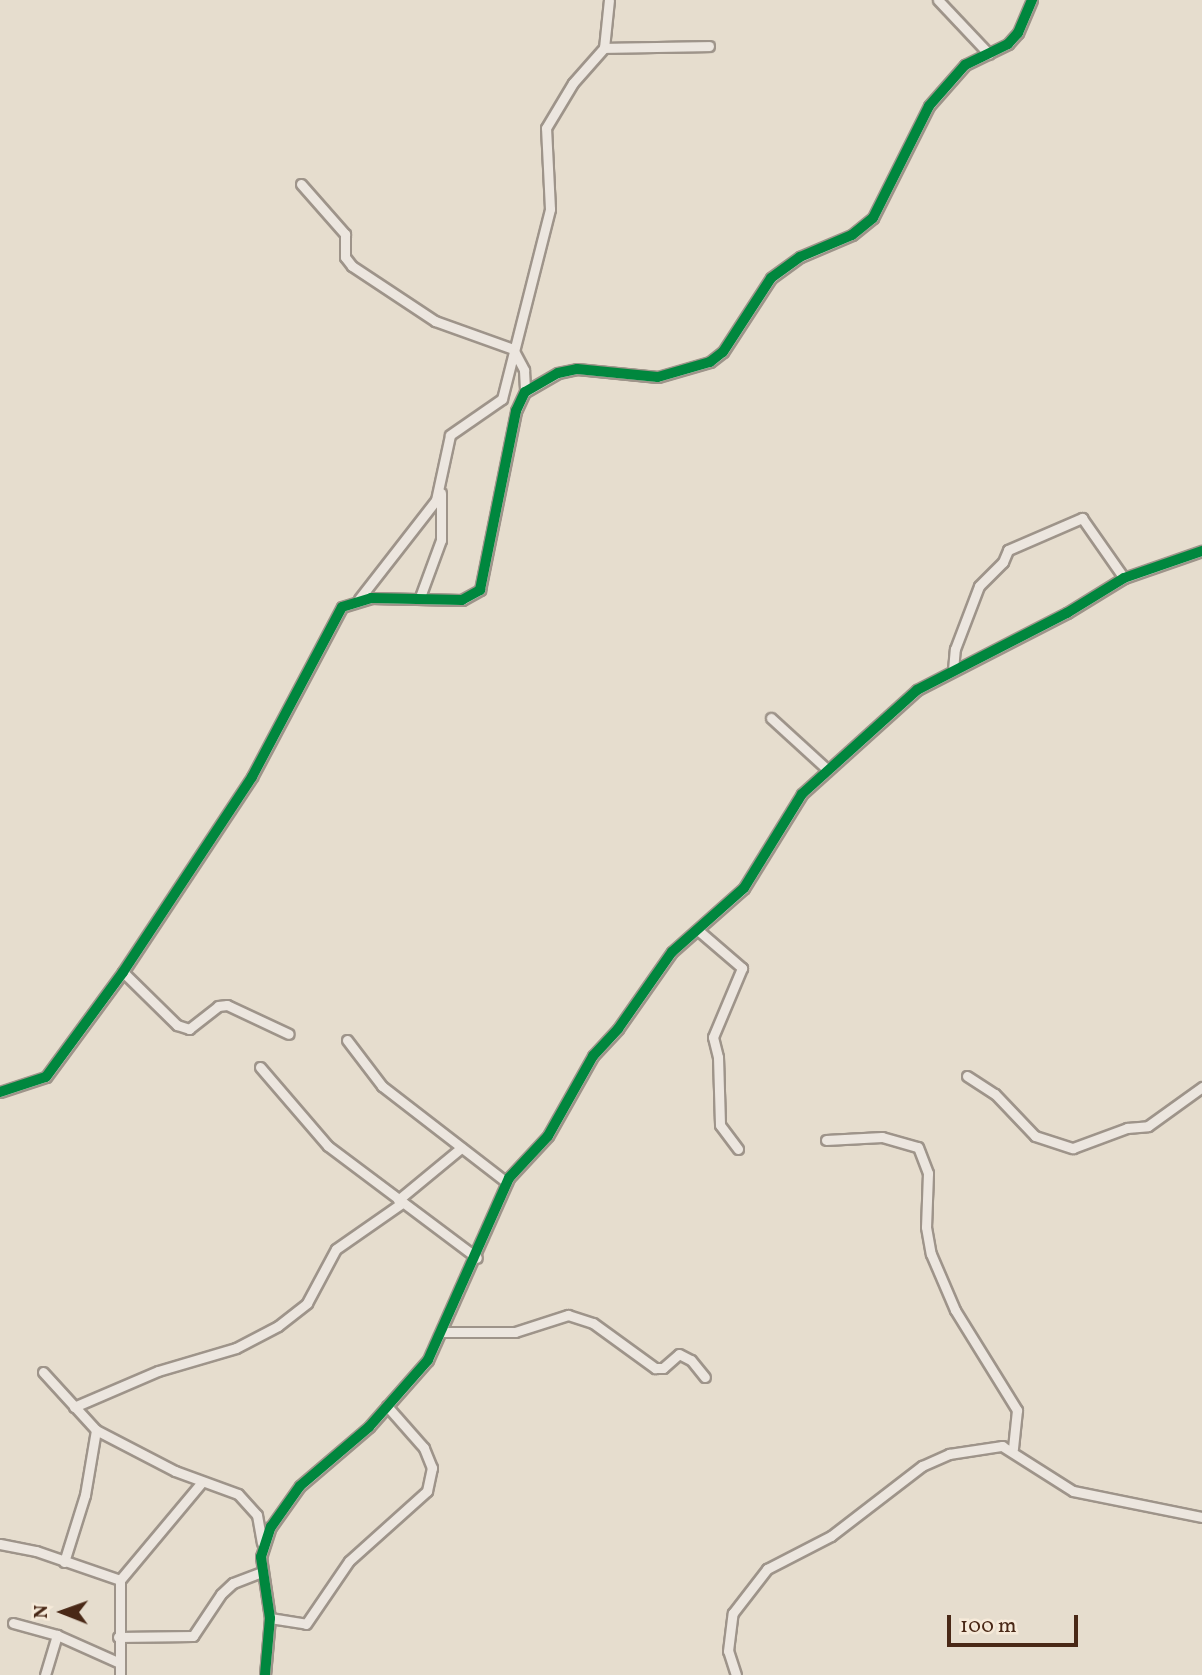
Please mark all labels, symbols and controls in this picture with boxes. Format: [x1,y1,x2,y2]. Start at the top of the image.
north arrow [28,1577,98,1647]
scale bar [950,1602,1081,1646]
text: N [29,1605,55,1619]
text: 100 m [960,1612,1017,1641]

